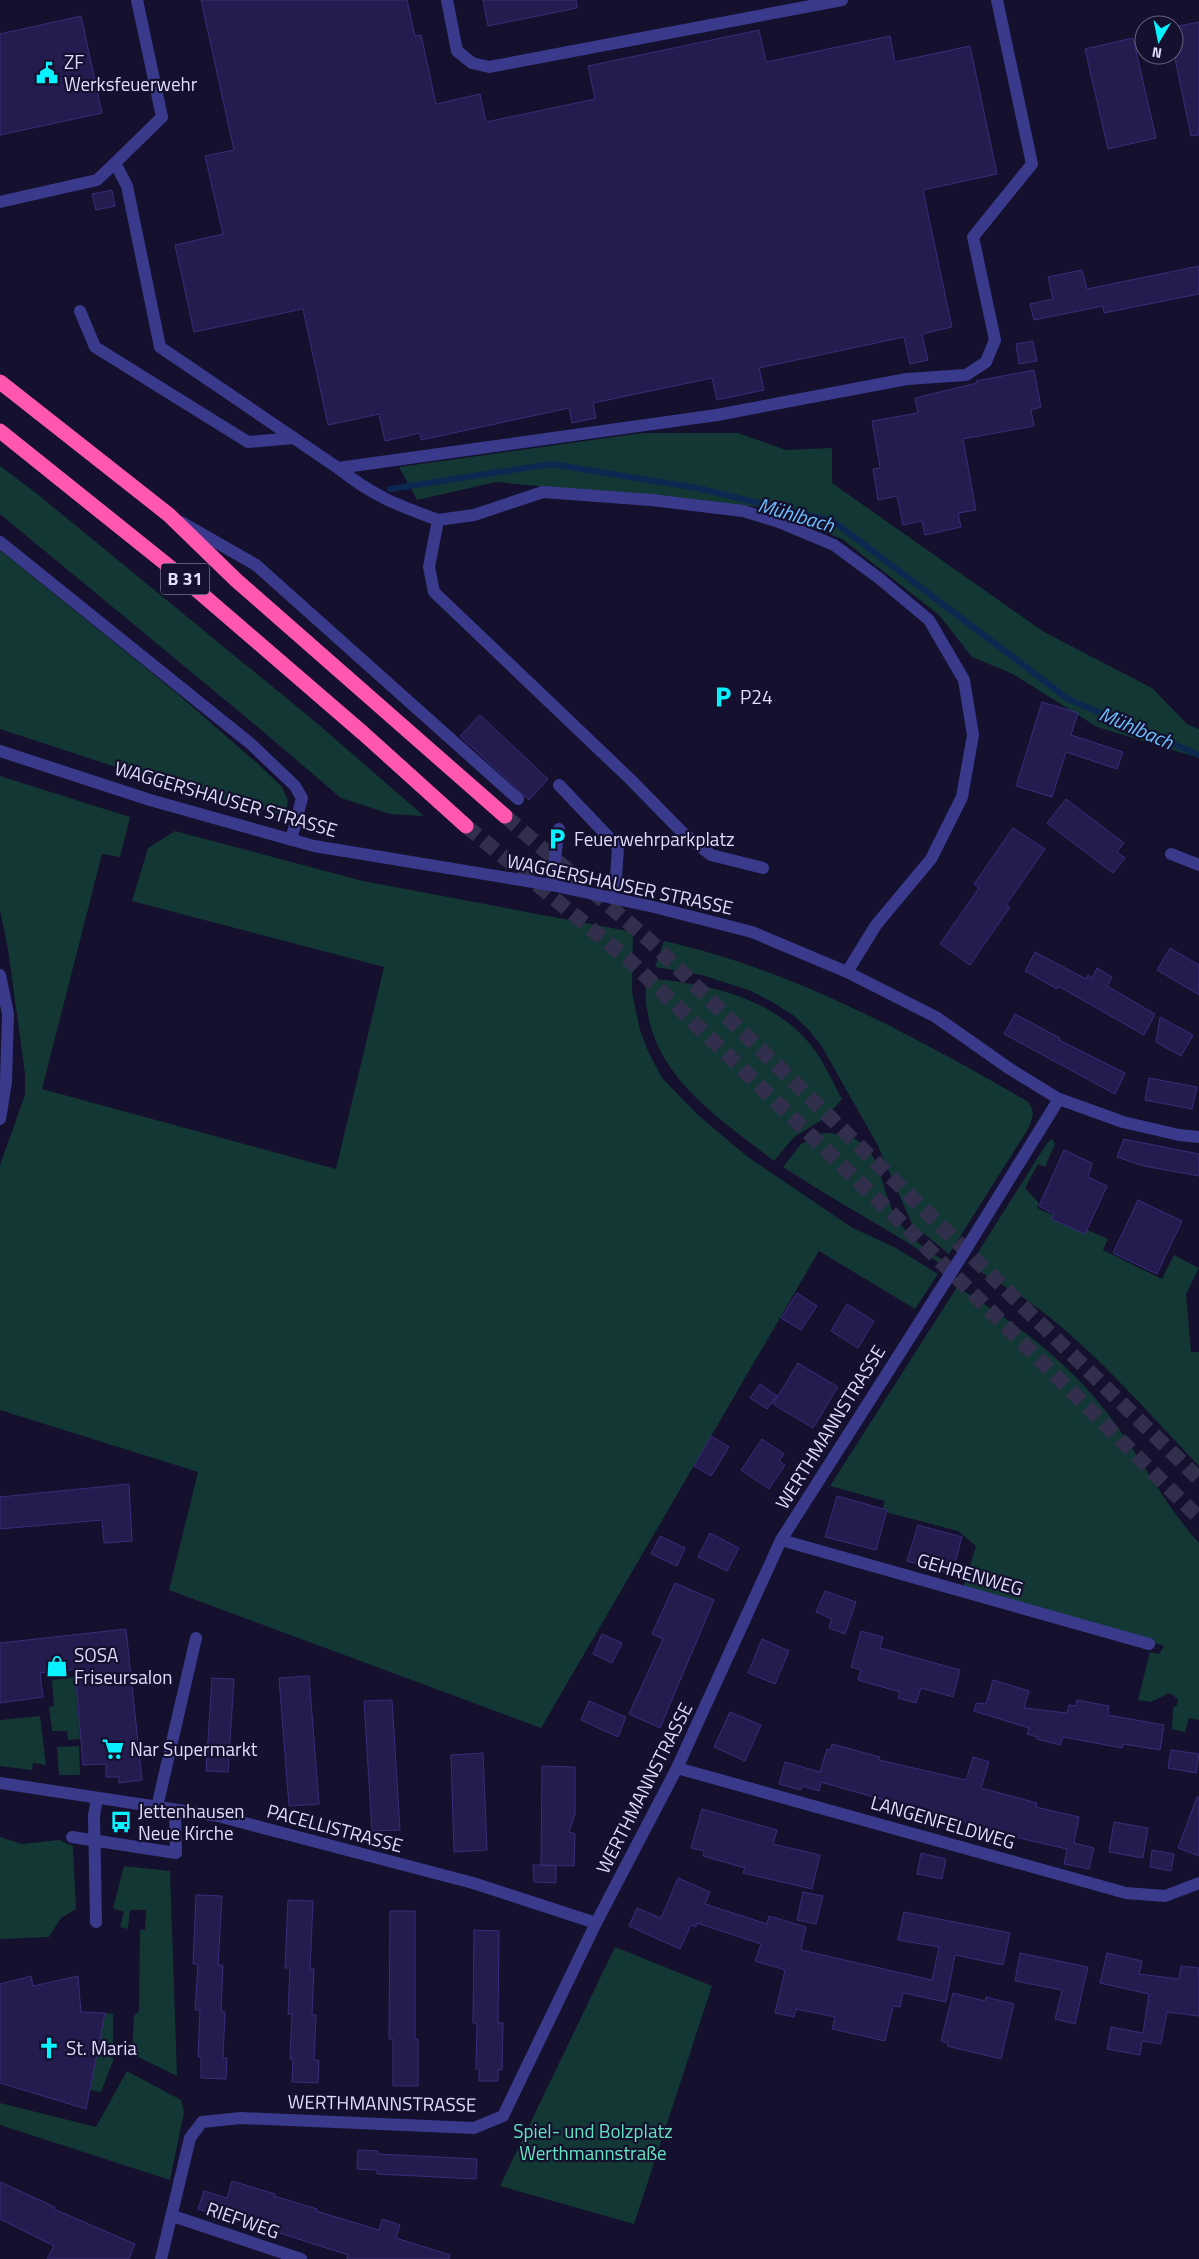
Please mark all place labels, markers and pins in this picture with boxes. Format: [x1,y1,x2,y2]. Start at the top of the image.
place label: ZF Werksfeuerwehr [64,47,198,98]
public building icon: ZF Werksfeuerwehr [34,60,60,86]
place label: P24 [740,682,773,711]
parking icon: P24 [710,684,736,710]
place label: Feuerwehrparkplatz [574,824,735,853]
parking icon: Feuerwehrparkplatz [544,826,570,852]
place label: SOSA Friseursalon [74,1640,172,1691]
shop icon: SOSA Friseursalon [44,1653,70,1679]
place label: Nar Supermarkt [130,1734,258,1763]
supermarket icon: Nar Supermarkt [100,1736,126,1762]
place label: Jettenhausen Neue Kirche [138,1796,245,1847]
bus stop icon: Jettenhausen Neue Kirche [108,1809,134,1835]
place label: St. Maria [66,2033,137,2062]
church icon: St. Maria [36,2035,62,2061]

